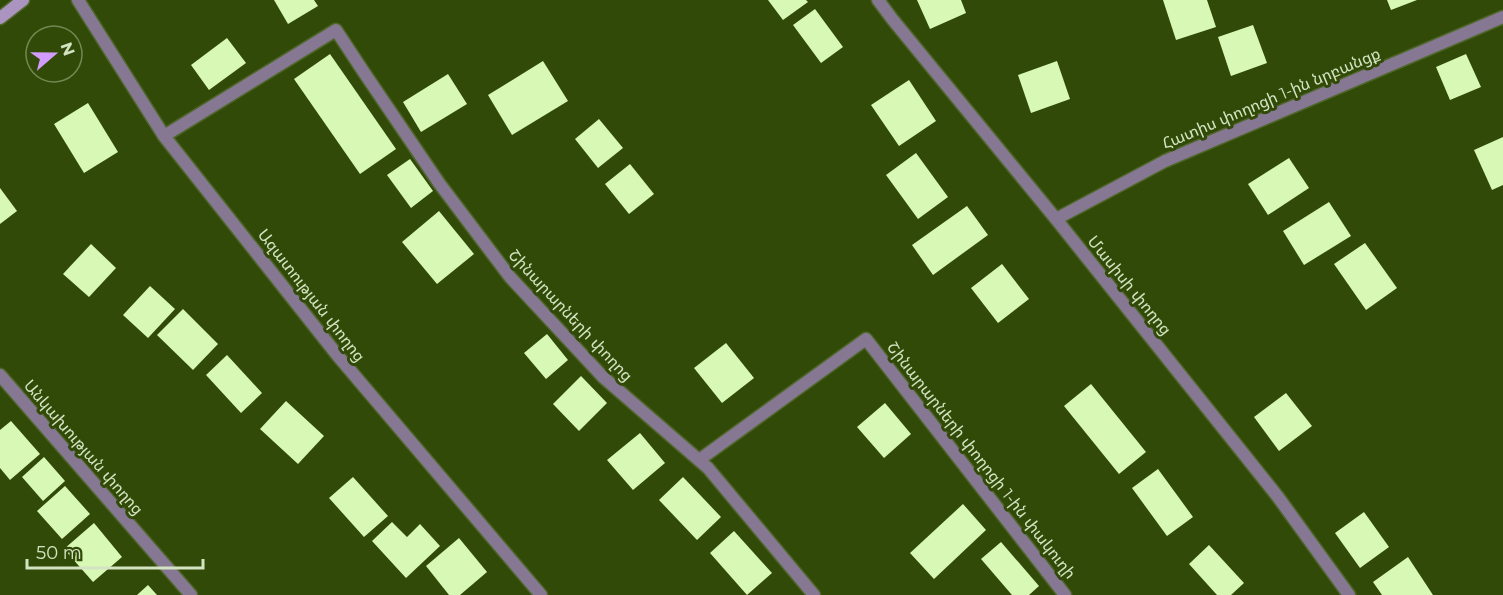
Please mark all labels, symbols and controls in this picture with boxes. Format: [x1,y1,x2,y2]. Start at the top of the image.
north arrow [24,24,84,84]
text: N [56,40,79,58]
street label: Հատիս փողոցի 1-ին նրբանցք [1159,44,1383,153]
street label: Ազատության փողոց [254,225,369,365]
street label: Մասիսի փողոց [1084,232,1175,339]
street label: Շինարարների փողոց [505,245,637,385]
street label: Շինարարների փողոցի 1-ին փակուղի [883,338,1080,583]
street label: Անկախության փողոց [20,376,147,519]
scale bar [27,532,202,570]
text: 50 m [36,542,82,564]

